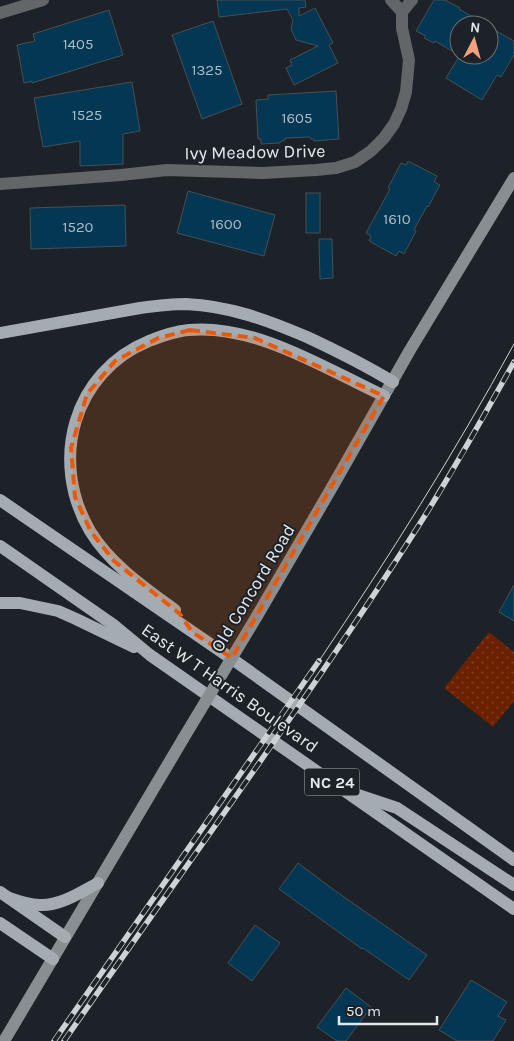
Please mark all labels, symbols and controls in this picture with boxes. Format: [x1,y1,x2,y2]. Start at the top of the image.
north arrow [449,15,499,65]
text: N [469,19,481,37]
house number: 1405 [63,35,93,53]
house number: 1325 [192,61,222,79]
house number: 1525 [72,106,102,124]
house number: 1605 [282,109,312,127]
street label: Ivy Meadow Drive [184,140,326,164]
house number: 1610 [383,210,411,228]
house number: 1600 [210,215,242,233]
house number: 1520 [62,218,94,236]
street label: Old Concord Road [206,520,300,656]
street label: East W T Harris Boulevard [137,619,323,757]
road number: NC 24 [304,769,360,796]
scale bar [339,994,436,1026]
text: 50 m [346,1002,381,1020]

